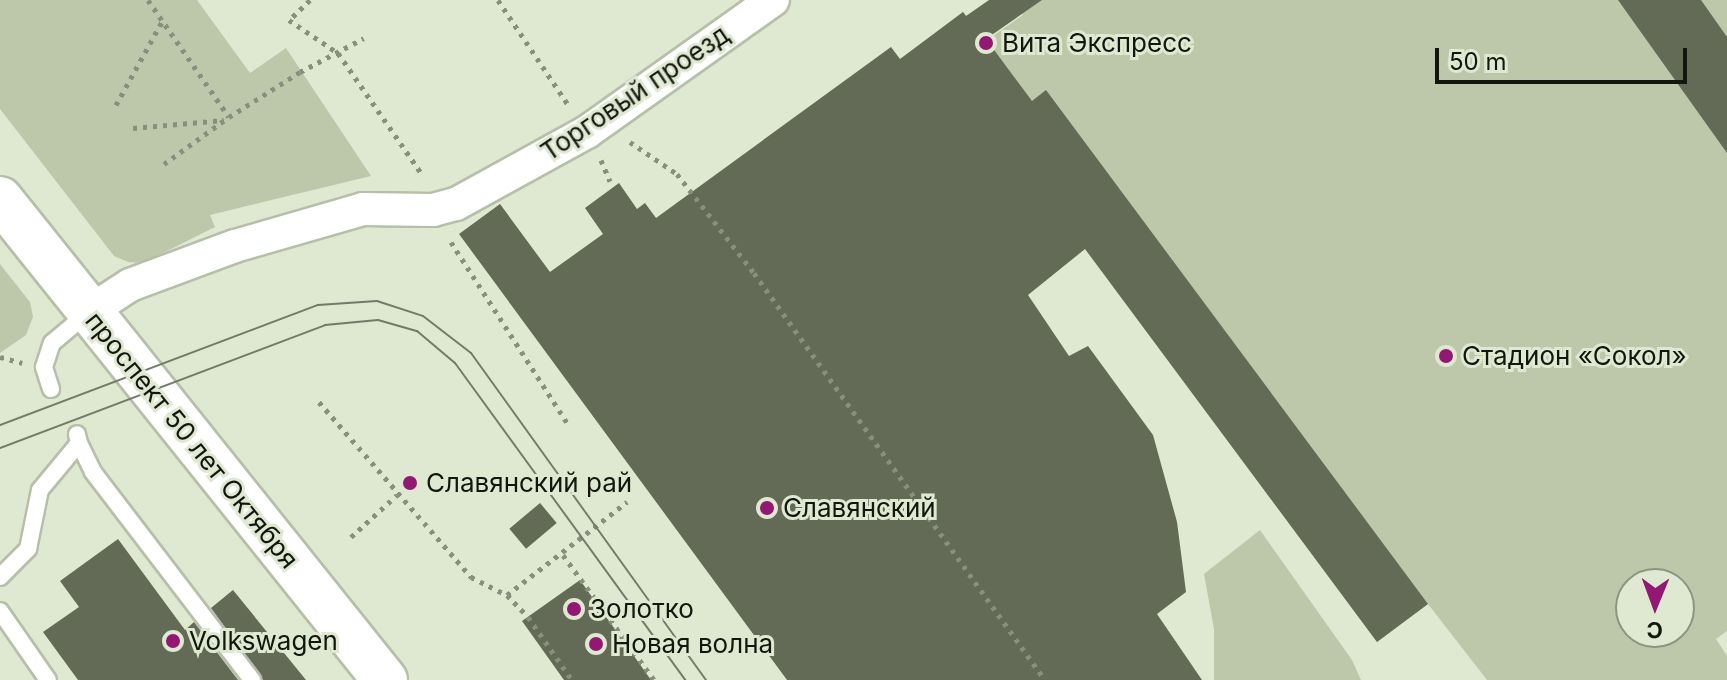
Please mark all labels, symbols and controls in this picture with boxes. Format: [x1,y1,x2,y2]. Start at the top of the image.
street label: Торговый проезд [535,18,735,168]
place label: Вита Экспресс [1002,27,1192,59]
scale bar [1439,32,1691,82]
marker: Вита Экспресс [977,34,995,52]
text: 50 m [1449,47,1507,76]
street label: проспект 50 лет Октября [79,305,305,575]
place label: Стадион «Сокол» [1462,340,1687,372]
marker: Стадион «Сокол» [1437,347,1455,365]
place label: Славянский рай [426,467,632,499]
marker: Славянский рай [401,474,419,492]
place label: Славянский [783,492,936,524]
marker: Славянский [758,499,776,517]
north arrow [1615,568,1695,648]
place label: Золотко [590,593,694,625]
marker: Золотко [565,600,583,618]
text: С [1646,617,1663,643]
place label: Volkswagen [189,625,338,657]
place label: Новая волна [612,628,773,660]
marker: Volkswagen [164,632,182,650]
marker: Новая волна [587,635,605,653]

